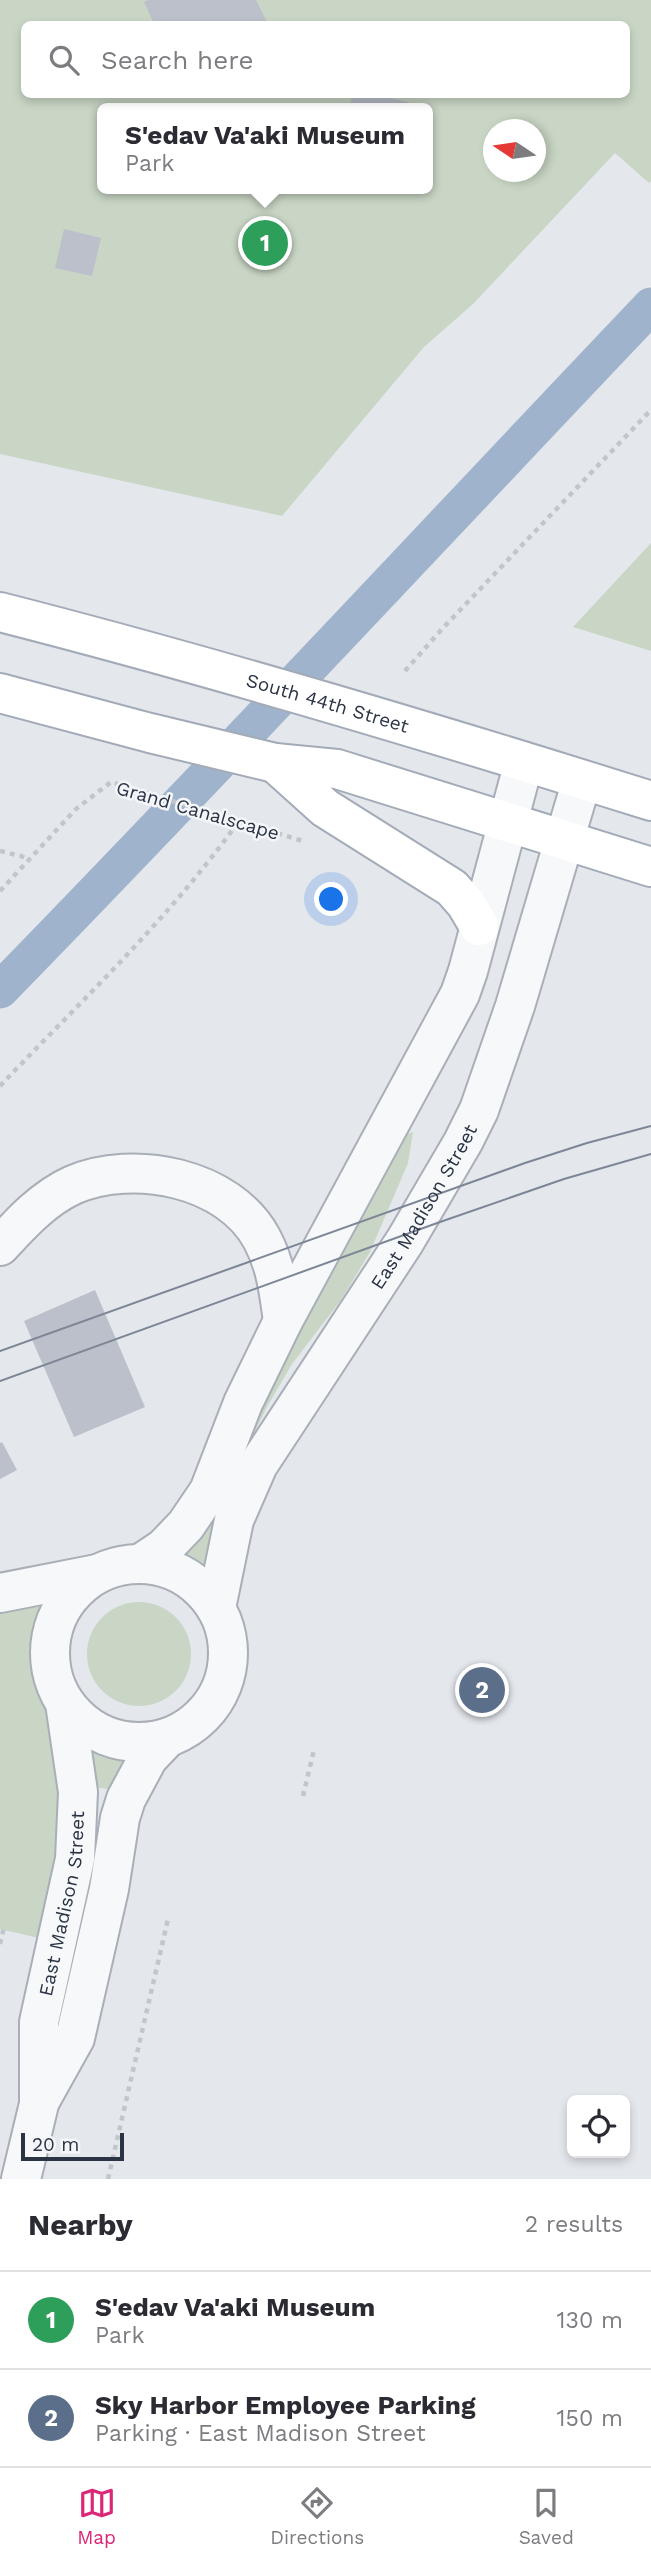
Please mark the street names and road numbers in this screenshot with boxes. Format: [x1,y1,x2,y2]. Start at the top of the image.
street label: South 44th Street [244,668,412,738]
street label: Grand Canalscape [114,776,282,845]
street label: East Madison Street [366,1120,482,1293]
street label: East Madison Street [34,1811,89,1998]

